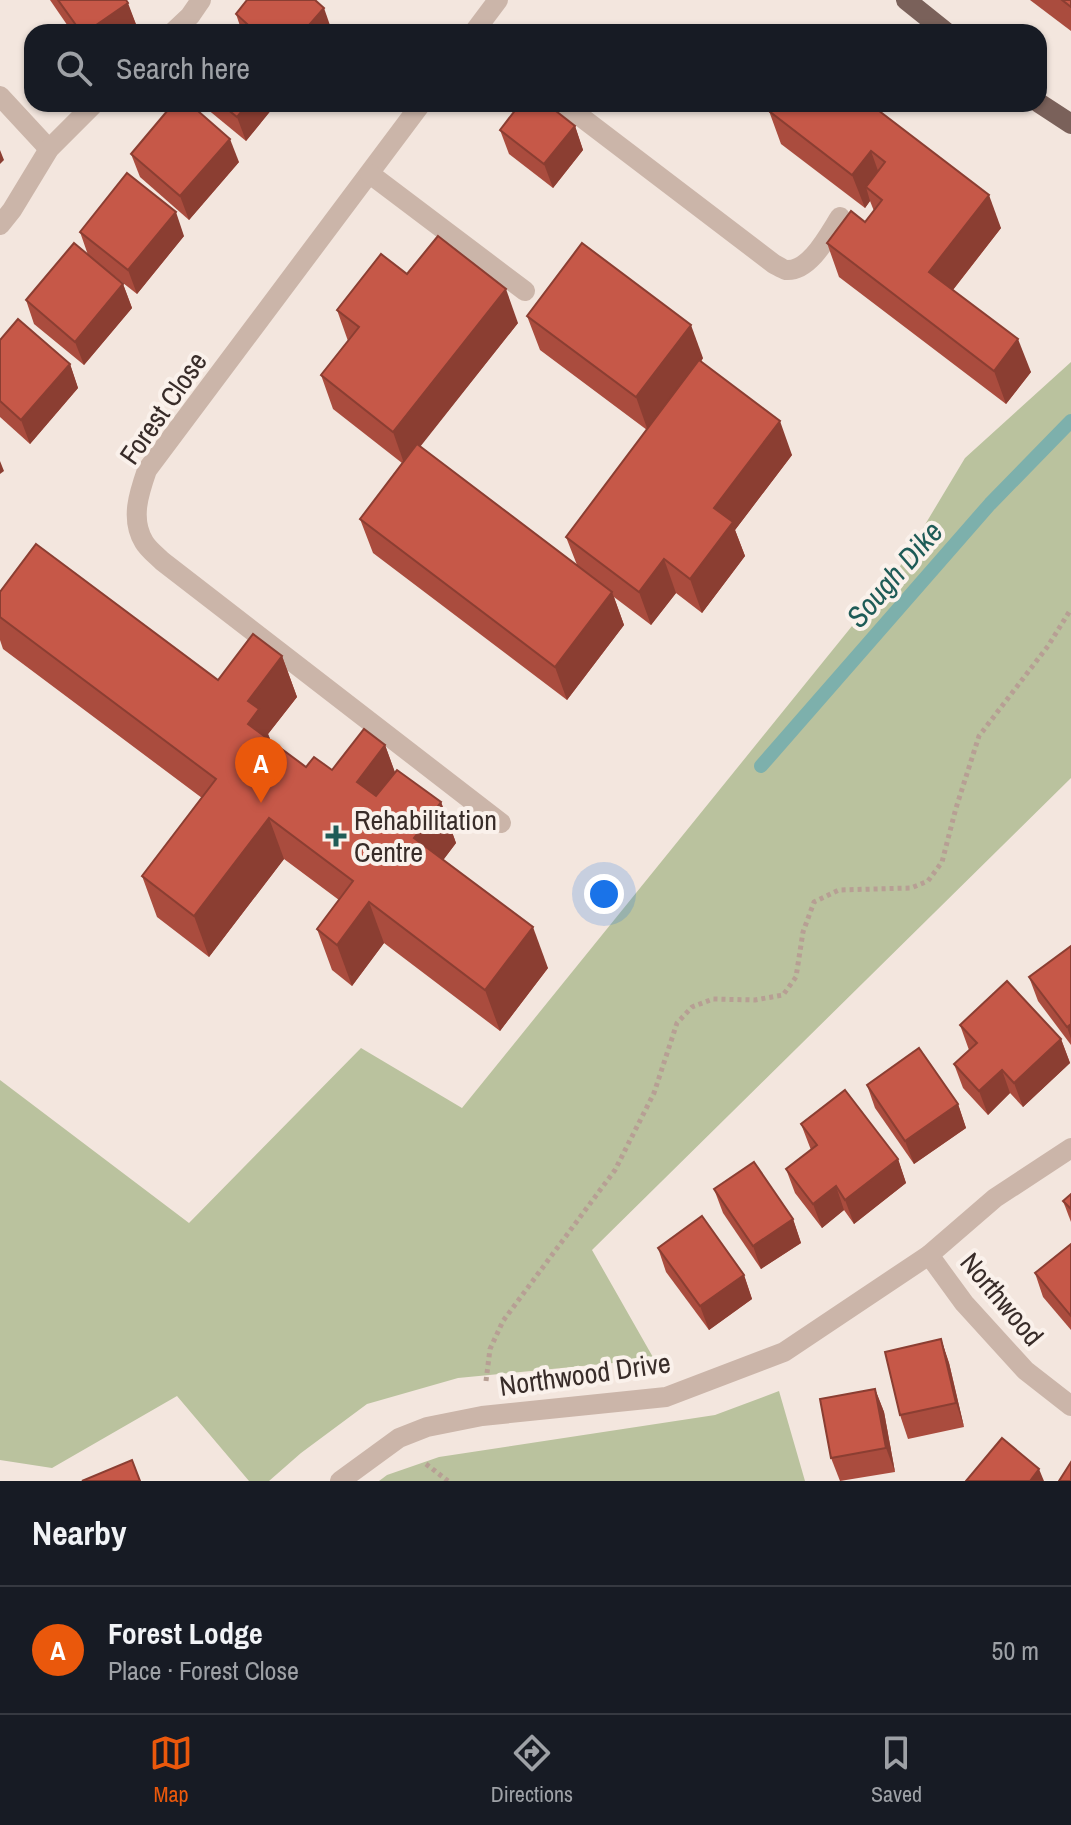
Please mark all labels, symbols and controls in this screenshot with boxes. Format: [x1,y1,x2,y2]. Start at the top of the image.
search box [24,24,1047,112]
icon: search [52,46,96,90]
text: Search here [116,48,250,88]
street label: Forest Close [110,344,216,472]
water label: Sough Dike [837,512,951,636]
pin: A [235,737,287,803]
place label: Rehabilitation Centre [354,801,497,871]
marker: Rehabilitation Centre [325,825,347,847]
your location [584,874,624,914]
street label: Northwood [952,1244,1052,1354]
street label: Northwood Drive [497,1343,673,1405]
text: Nearby [32,1510,127,1556]
text: Forest Lodge [108,1613,263,1653]
text: A [50,1633,66,1668]
text: 50 m [992,1633,1039,1668]
text: Place · Forest Close [108,1653,299,1688]
tab: Map [149,1731,193,1809]
tab: Directions [491,1731,573,1809]
tab: Saved [871,1731,922,1809]

